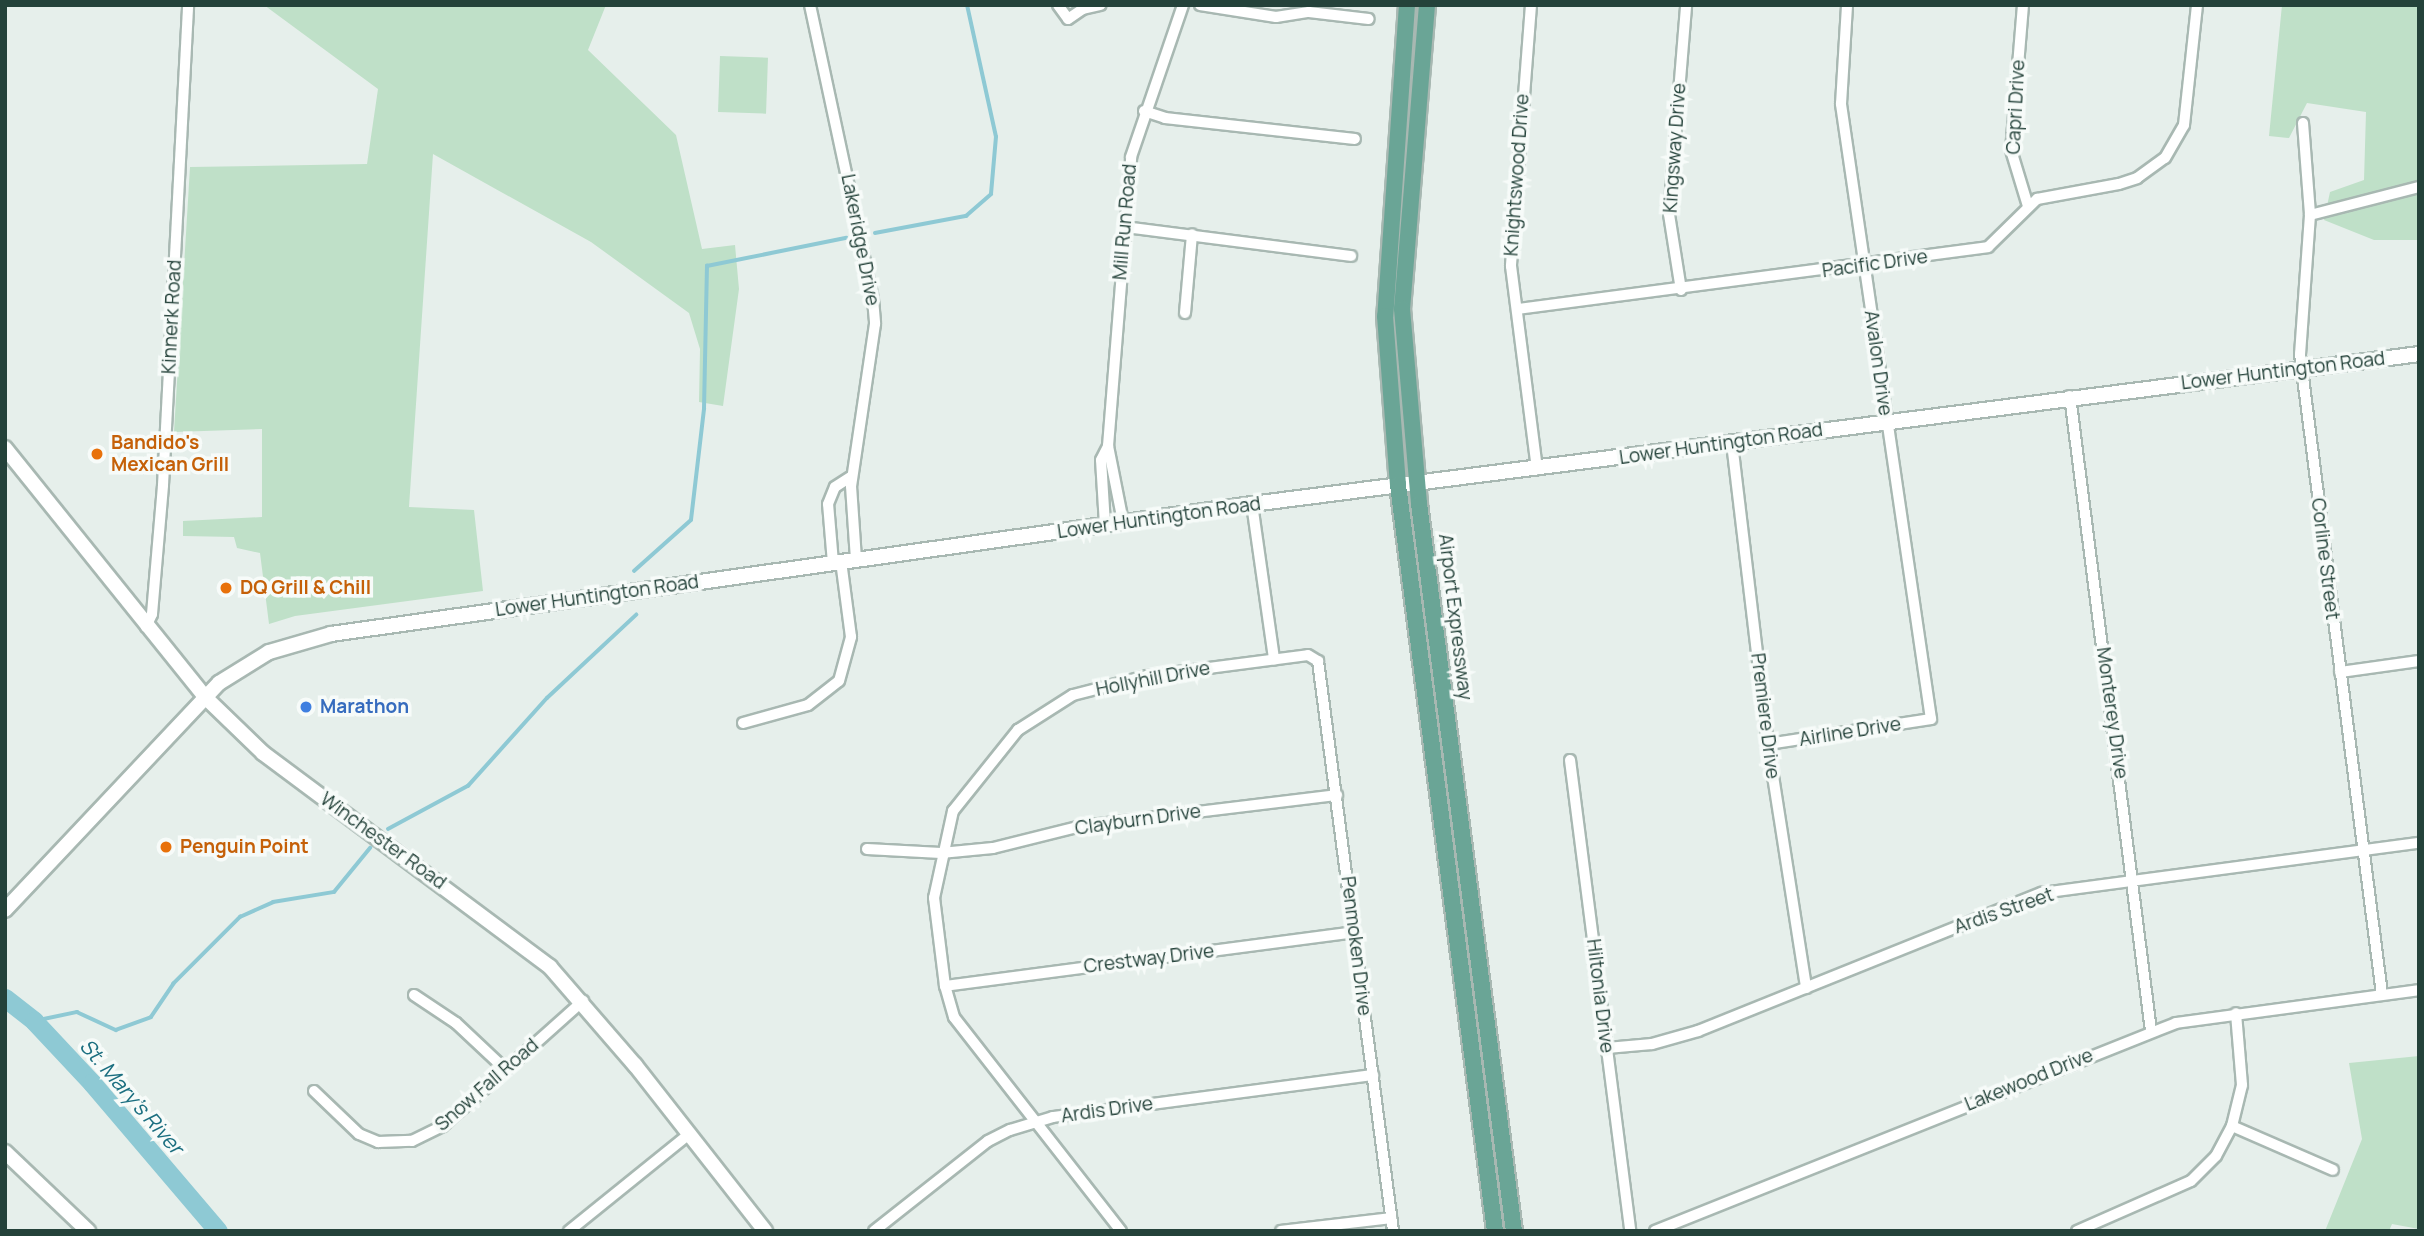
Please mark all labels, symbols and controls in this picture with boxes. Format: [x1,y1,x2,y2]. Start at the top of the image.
street label: Capri Drive [2002,59,2030,155]
street label: Kingsway Drive [1659,82,1691,214]
street label: Knightswood Drive [1500,93,1534,257]
street label: Mill Run Road [1109,163,1141,281]
street label: Lakeridge Drive [836,172,884,308]
street label: Pacific Drive [1821,245,1929,283]
street label: Kinnerk Road [158,259,186,375]
street label: Avalon Drive [1859,309,1897,417]
street label: Lower Huntington Road [2180,347,2386,395]
street label: Lower Huntington Road [1618,418,1824,470]
place label: Bandido's Mexican Grill [111,432,229,476]
marker: Bandido's Mexican Grill [89,446,105,462]
street label: Lower Huntington Road [1056,492,1262,544]
street label: Corline Street [2306,497,2344,621]
street label: Airport Expressway [1433,532,1477,702]
street label: Lower Huntington Road [494,570,700,622]
place label: DQ Grill & Chill [240,577,371,599]
marker: DQ Grill & Chill [218,580,234,596]
street label: Monterey Drive [2091,646,2133,780]
street label: Premiere Drive [1746,652,1784,780]
street label: Hollyhill Drive [1094,657,1212,701]
place label: Marathon [320,696,409,718]
marker: Marathon [298,699,314,715]
street label: Airline Drive [1797,713,1903,751]
street label: Winchester Road [316,788,450,894]
street label: Clayburn Drive [1074,800,1202,840]
place label: Penguin Point [180,836,309,858]
marker: Penguin Point [158,839,174,855]
street label: Penmoken Drive [1336,875,1376,1017]
street label: Ardis Street [1951,883,2057,939]
street label: Hiltonia Drive [1582,938,1618,1054]
street label: Crestway Drive [1083,940,1215,978]
water label: St. Mary's River [75,1033,189,1159]
street label: Snow Fall Road [431,1034,543,1136]
street label: Lakewood Drive [1962,1044,2096,1116]
street label: Ardis Drive [1060,1092,1154,1128]

